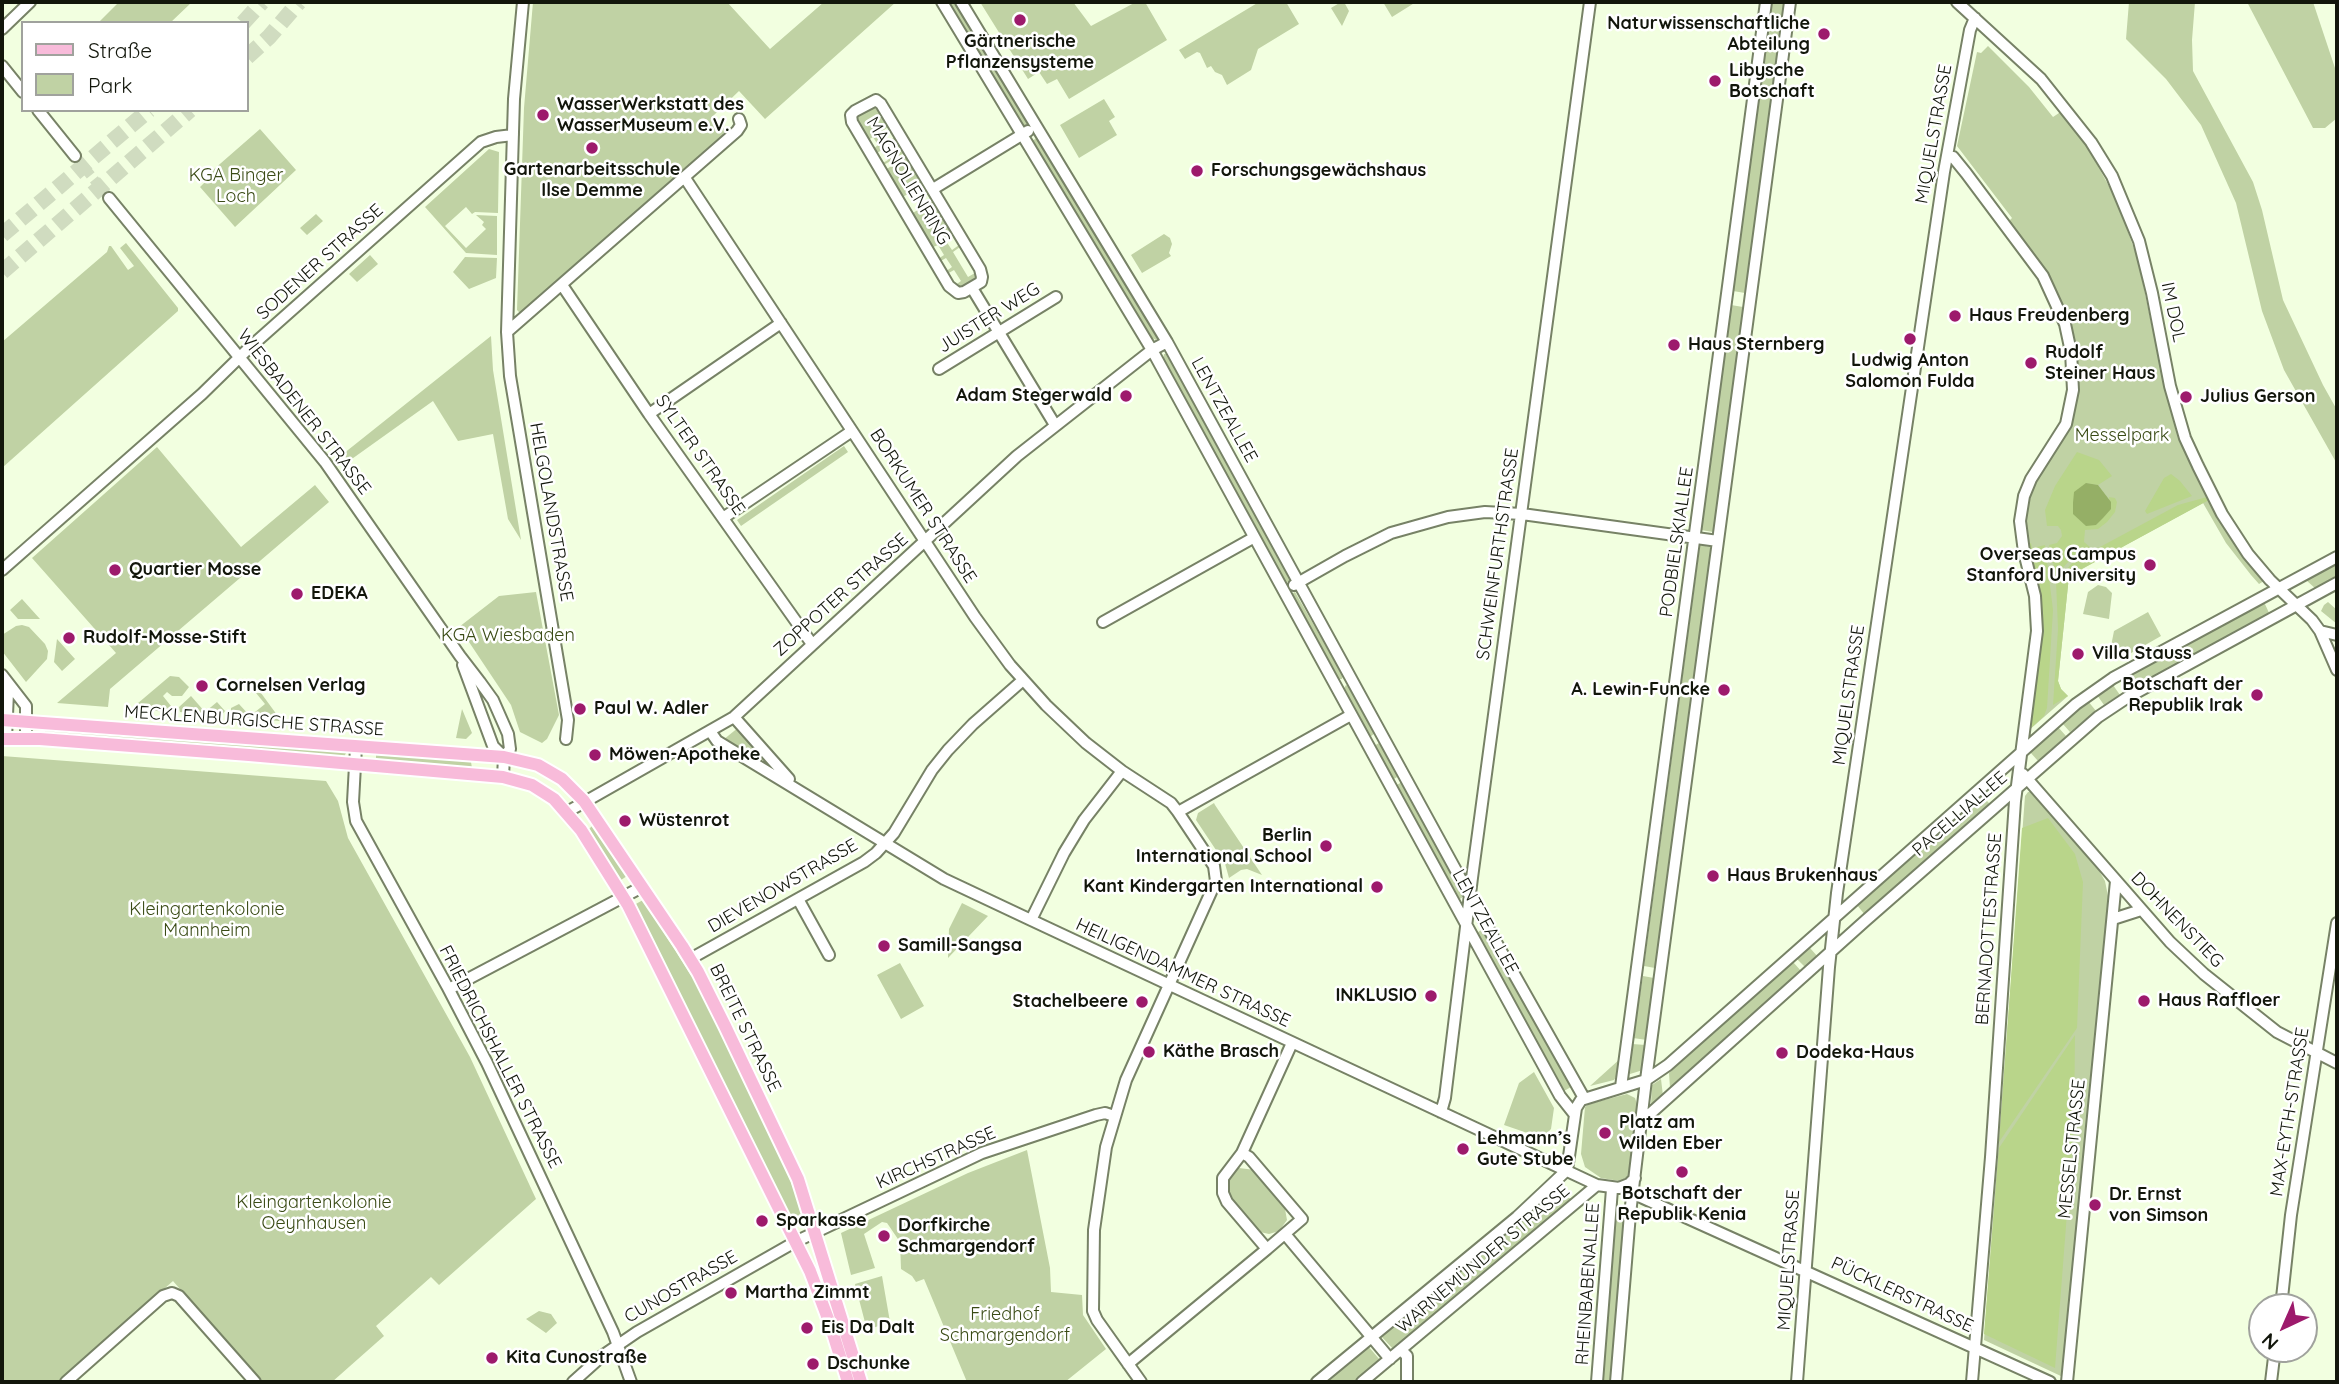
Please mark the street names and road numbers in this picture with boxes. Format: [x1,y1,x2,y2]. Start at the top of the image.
street label: MIQUELSTRASSE [1911,63,1957,205]
street label: MAGNOLIENRING [861,113,955,249]
street label: SODENER STRASSE [252,200,388,324]
street label: JUISTER WEG [934,278,1044,358]
street label: IM DOL [2156,280,2190,344]
street label: WIESBADENER STRASSE [233,325,375,499]
street label: LENTZEALLEE [1186,354,1262,466]
street label: SYLTER STRASSE [651,391,749,519]
street label: HELGOLANDSTRASSE [525,421,577,603]
street label: BORKUMER STRASSE [865,425,981,587]
street label: SCHWEINFURTHSTRASSE [1472,447,1524,661]
street label: PODBIELSKIALLEE [1656,465,1698,619]
street label: ZOPPOTER STRASSE [769,529,913,661]
street label: MIQUELSTRASSE [1828,624,1870,766]
street label: MECKLENBURGISCHE STRASSE [123,701,385,741]
street label: PACELLIALLEE [1908,767,2012,861]
street label: BERNADOTTESTRASSE [1972,832,2006,1026]
street label: DIEVENOWSTRASSE [704,834,862,938]
street label: LENTZEALLEE [1447,866,1523,978]
street label: DOHNENSTIEG [2126,868,2228,972]
street label: HEILIGENDAMMER STRASSE [1072,914,1294,1032]
street label: FRIEDRICHSHALLER STRASSE [434,942,566,1172]
street label: BREITE STRASSE [705,961,785,1095]
street label: MAX-EYTH-STRASSE [2266,1026,2314,1198]
street label: MESSELSTRASSE [2054,1078,2090,1220]
street label: KIRCHSTRASSE [873,1122,999,1194]
street label: WARNEMÜNDER STRASSE [1392,1180,1574,1338]
street label: MIQUELSTRASSE [1773,1189,1805,1331]
street label: RHEINBABENALLEE [1572,1202,1604,1366]
street label: CUNOSTRASSE [621,1246,741,1328]
street label: PÜCKLERSTRASSE [1827,1253,1977,1337]

